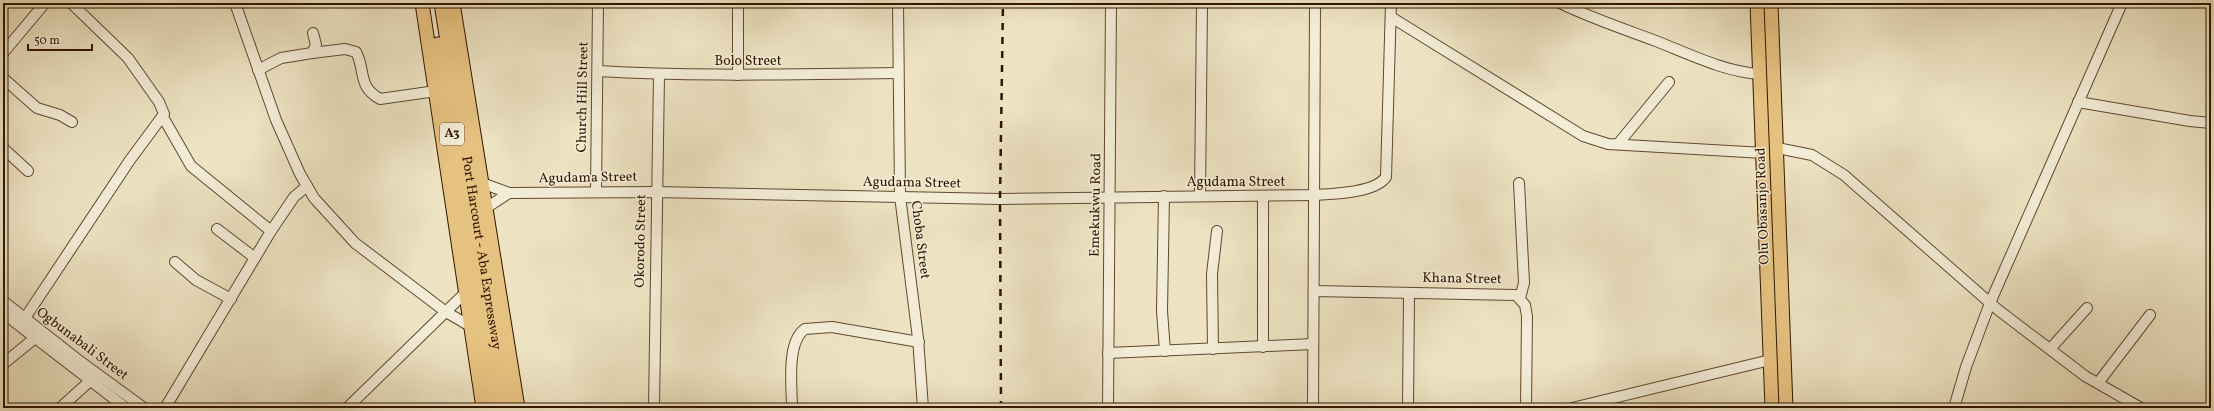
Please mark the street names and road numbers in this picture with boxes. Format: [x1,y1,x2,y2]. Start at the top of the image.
street label: Church Hill Street [573,41,593,153]
street label: Bolo Street [714,52,782,71]
road number: A3 [440,123,464,145]
street label: Olu Obasanjo Road [1751,147,1775,265]
street label: Emekukwu Road [1086,153,1106,257]
street label: Port Harcourt - Aba Expressway [457,155,506,352]
street label: Agudama Street [539,168,638,188]
street label: Agudama Street [863,173,962,193]
street label: Agudama Street [1187,173,1285,192]
street label: Okorodo Street [631,194,651,288]
street label: Choba Street [906,200,934,280]
street label: Khana Street [1422,269,1502,289]
street label: Ogbunabali Street [32,303,132,385]

